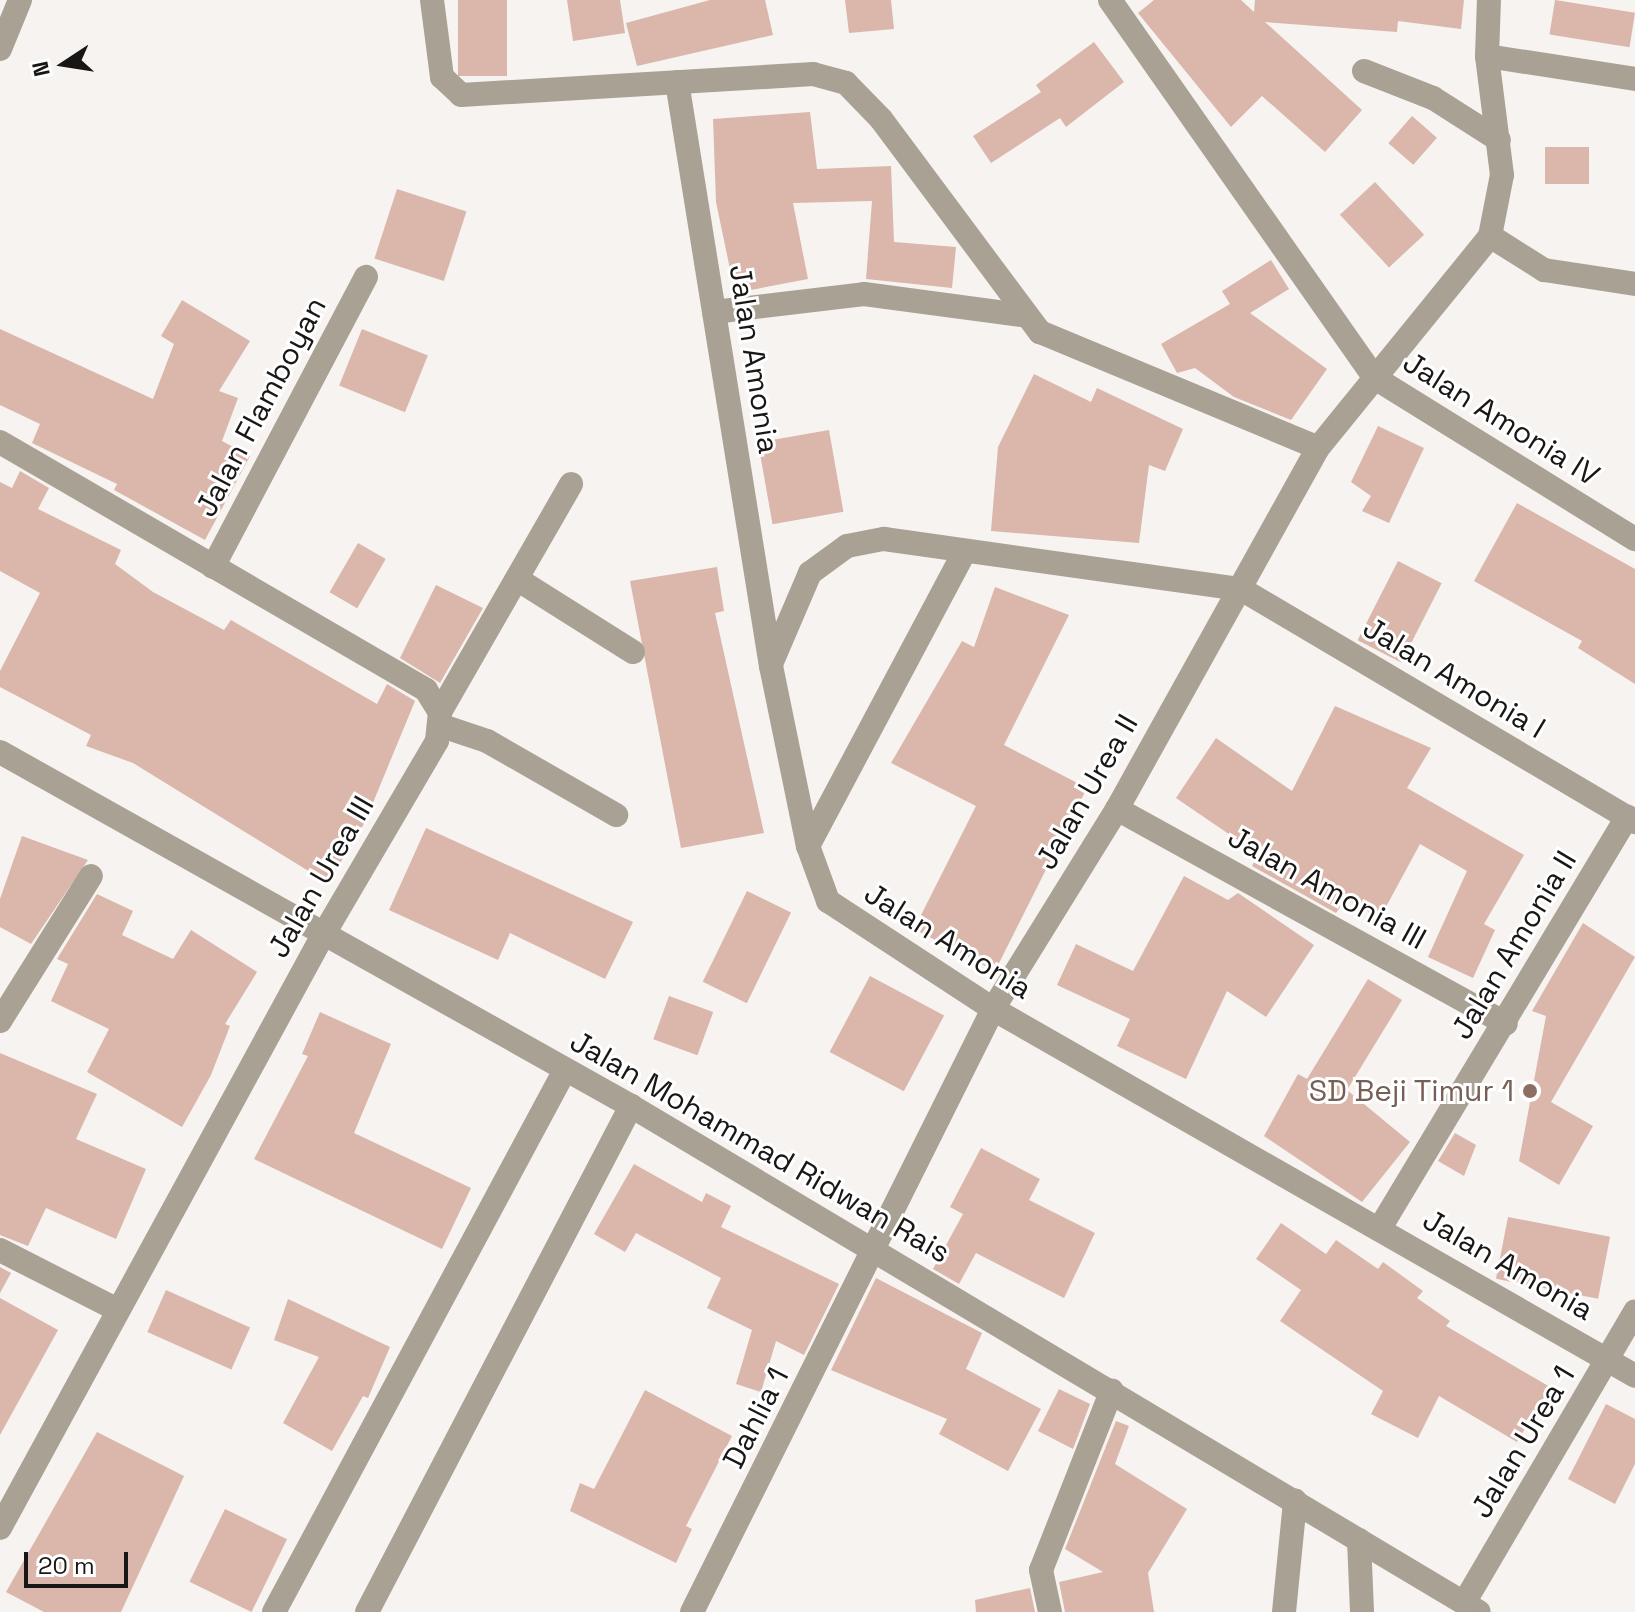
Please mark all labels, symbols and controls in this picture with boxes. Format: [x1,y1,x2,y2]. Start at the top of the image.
north arrow [24,24,104,104]
text: N [25,59,56,79]
street label: Jalan Amonia [721,262,787,456]
street label: Jalan Flamboyan [188,291,334,523]
street label: Jalan Amonia IV [1396,344,1606,494]
street label: Jalan Amonia I [1356,609,1552,747]
street label: Jalan Urea II [1028,708,1146,876]
street label: Jalan Urea III [260,790,382,964]
street label: Jalan Amonia III [1222,819,1432,957]
street label: Jalan Amonia II [1444,844,1584,1046]
street label: Jalan Amonia [857,875,1039,1007]
street label: Jalan Mohammad Ridwan Rais [564,1023,956,1271]
place label: SD Beji Timur 1 [1308,1073,1514,1109]
marker: SD Beji Timur 1 [1521,1082,1539,1100]
street label: Jalan Amonia [1416,1202,1600,1328]
street label: Jalan Urea 1 [1464,1359,1582,1525]
street label: Dahlia 1 [716,1362,796,1474]
scale bar [28,1536,132,1586]
text: 20 m [38,1550,95,1581]

